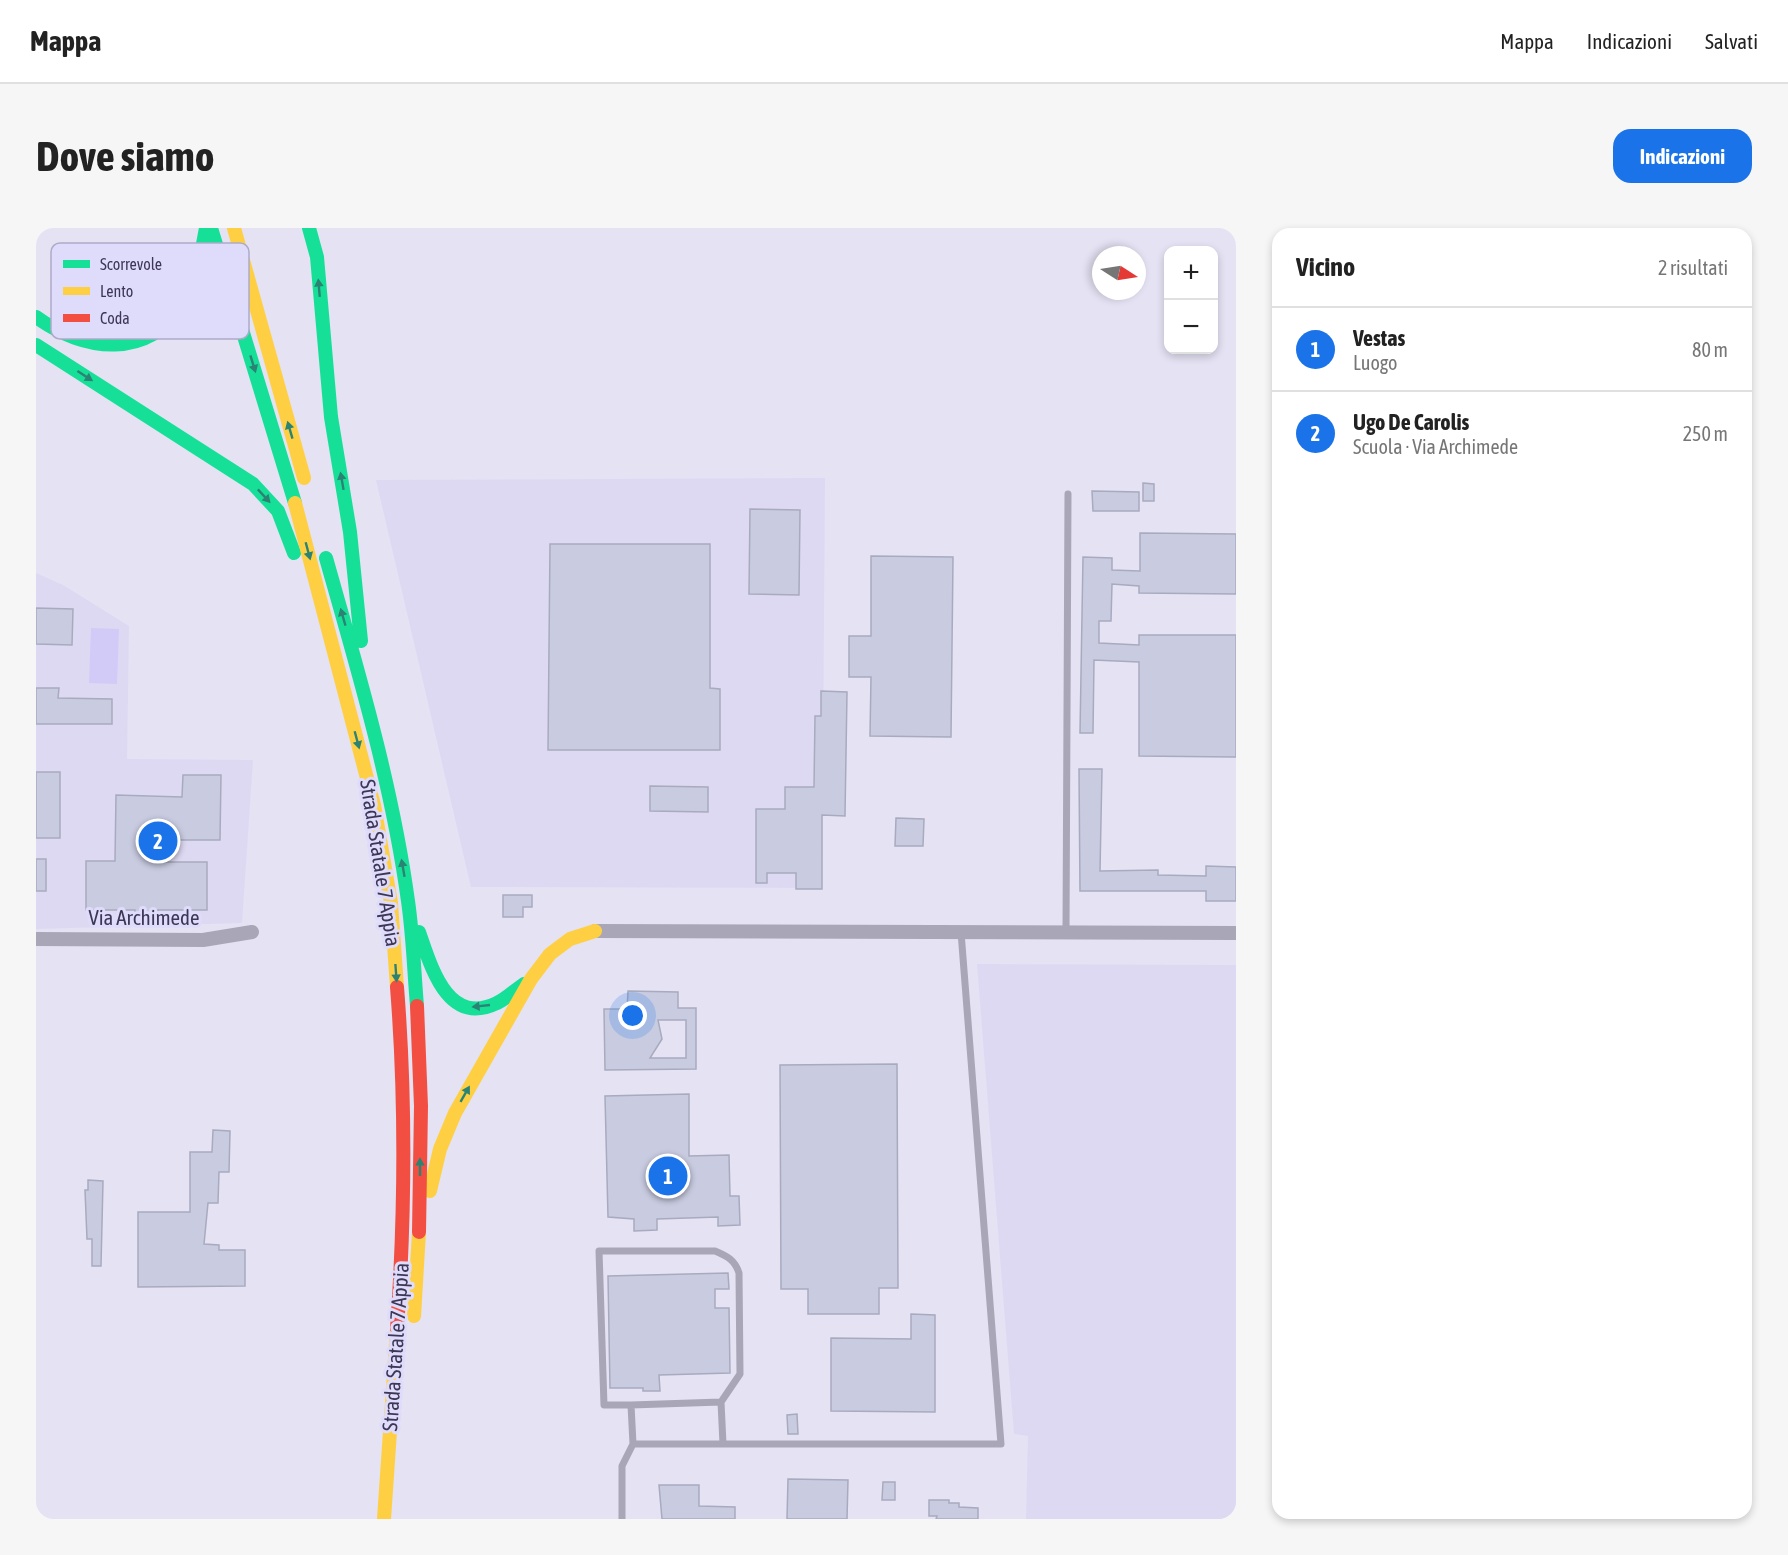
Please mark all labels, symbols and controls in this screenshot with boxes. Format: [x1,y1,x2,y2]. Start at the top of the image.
text: Mappa [30,25,101,57]
text: Mappa [1500,29,1554,53]
text: Indicazioni [1587,29,1672,53]
text: Salvati [1705,29,1758,53]
button: Indicazioni [1613,129,1752,183]
text: Dove siamo [36,132,215,180]
legend [51,243,249,339]
north arrow [1092,246,1146,300]
map controls [1164,246,1218,354]
button: + [1164,246,1218,300]
text: Vicino [1296,252,1355,282]
text: Scorrevole [100,255,162,273]
text: 2 risultati [1658,256,1728,279]
one-way arrow [314,278,324,297]
text: Lento [100,282,133,300]
button: − [1164,300,1218,354]
text: Coda [100,309,130,327]
text: Vestas [1353,325,1405,351]
text: 1 [1311,338,1320,361]
text: 80 m [1692,338,1728,361]
text: Luogo [1353,351,1397,374]
one-way arrow [249,355,258,373]
one-way arrow [77,371,93,382]
text: Ugo De Carolis [1353,409,1469,435]
one-way arrow [285,420,295,439]
text: 2 [1311,422,1320,445]
text: 250 m [1683,422,1728,445]
text: Scuola · Via Archimede [1353,435,1518,458]
one-way arrow [337,472,346,491]
one-way arrow [257,489,271,504]
one-way arrow [303,542,313,560]
one-way arrow [338,608,347,626]
one-way arrow [353,731,363,749]
street label: Strada Statale 7 Appia [356,778,406,948]
pin: 2 [138,818,178,864]
one-way arrow [398,859,407,878]
street label: Via Archimede [88,905,200,929]
one-way arrow [392,964,401,983]
one-way arrow [472,1001,491,1011]
your location [618,1001,647,1030]
one-way arrow [460,1086,471,1102]
pin: 1 [648,1154,688,1198]
one-way arrow [415,1158,425,1177]
street label: Strada Statale 7 Appia [377,1262,413,1432]

